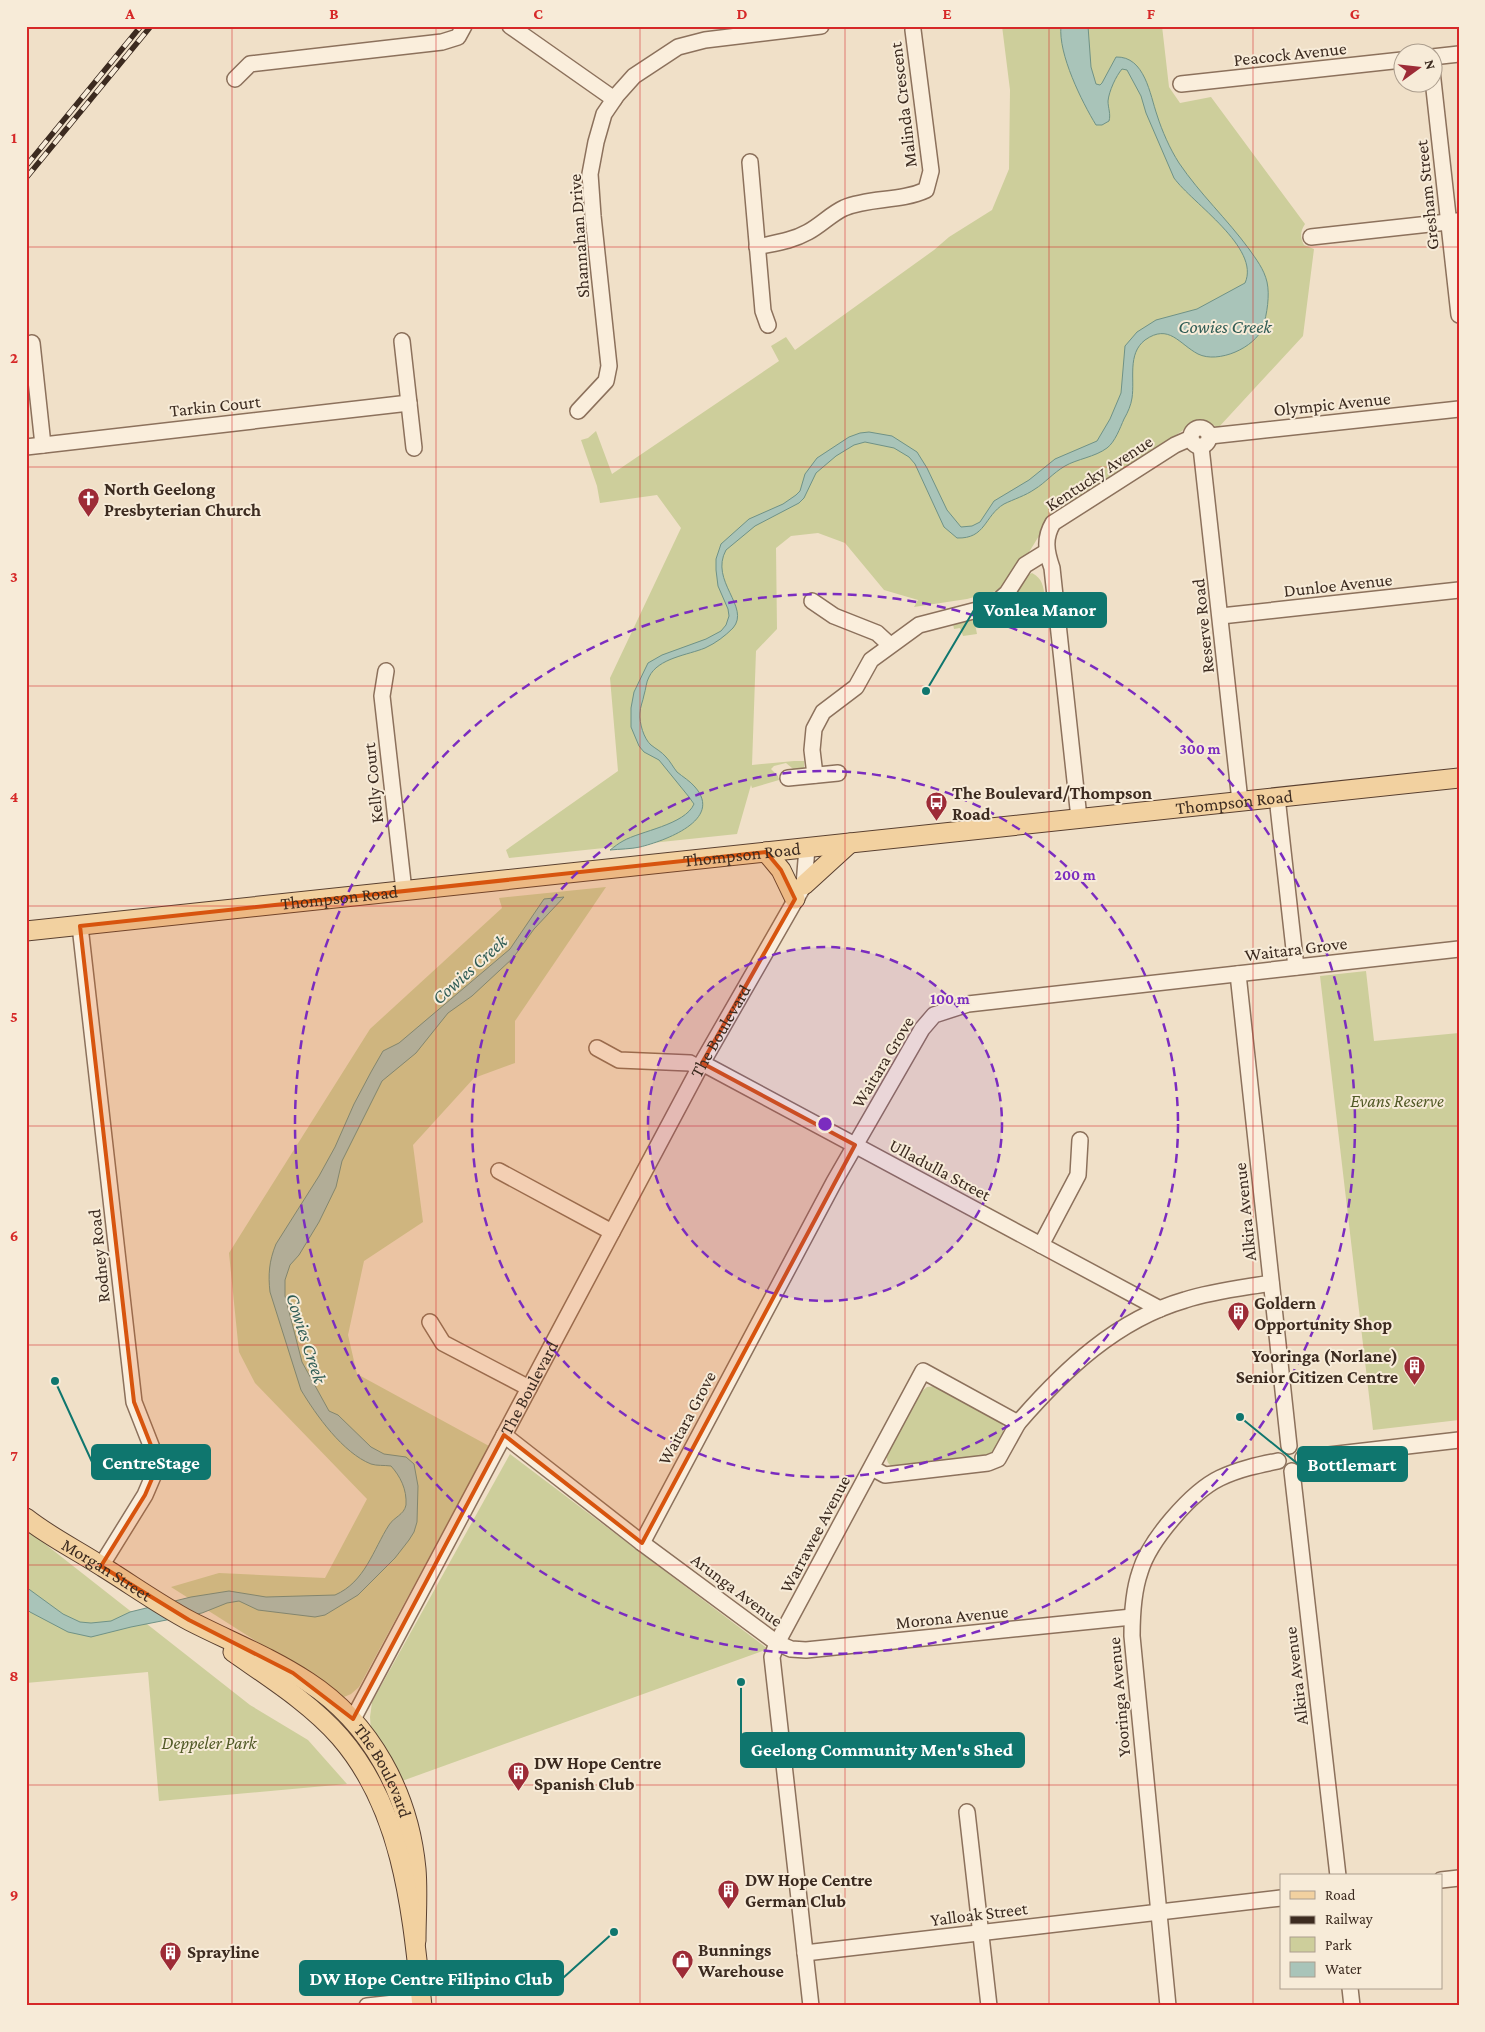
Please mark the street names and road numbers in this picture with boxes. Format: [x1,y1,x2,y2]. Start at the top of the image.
street label: Peacock Avenue [1232,38,1348,70]
street label: Malinda Crescent [885,40,921,169]
street label: Gresham Street [1411,138,1443,251]
street label: Shannahan Drive [565,173,593,299]
street label: Olympic Avenue [1272,388,1392,420]
street label: Tarkin Court [168,391,263,421]
street label: Kentucky Avenue [1042,431,1156,515]
street label: Dunloe Avenue [1283,569,1393,601]
street label: Reserve Road [1188,577,1218,674]
street label: Kelly Court [359,741,387,824]
street label: Thompson Road [1174,786,1294,818]
street label: Thompson Road [682,838,802,871]
street label: Thompson Road [280,881,399,914]
street label: Waitara Grove [1244,933,1348,965]
street label: The Boulevard [686,981,755,1081]
street label: Waitara Grove [848,1013,918,1111]
street label: Ulladulla Street [886,1135,995,1206]
street label: Alkira Avenue [1230,1162,1260,1262]
street label: Rodney Road [84,1208,114,1304]
street label: The Boulevard [496,1337,563,1438]
street label: Waitara Grove [654,1368,720,1468]
street label: Warrawee Avenue [776,1472,854,1596]
street label: Morgan Street [58,1534,156,1606]
street label: Arunga Avenue [687,1549,787,1631]
street label: Morona Avenue [895,1601,1009,1633]
street label: Alkira Avenue [1280,1626,1312,1726]
street label: Yooringa Avenue [1104,1636,1134,1758]
street label: The Boulevard [350,1720,416,1820]
street label: Yalloak Street [929,1898,1030,1930]

